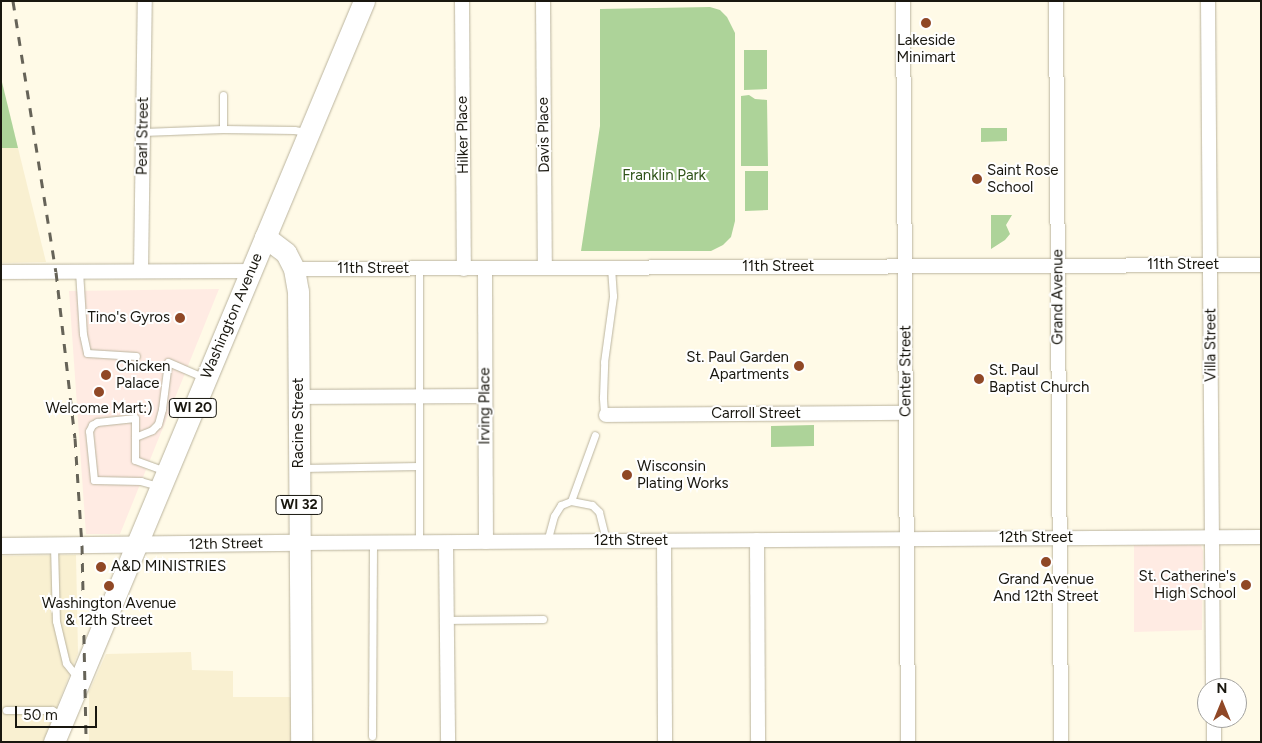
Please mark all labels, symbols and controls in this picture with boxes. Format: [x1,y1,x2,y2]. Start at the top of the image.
marker: Lakeside Minimart [920,17,932,29]
place label: Lakeside Minimart [896,31,956,66]
street label: Hilker Place [453,96,473,174]
street label: Pearl Street [133,97,153,175]
street label: Davis Place [534,97,554,173]
place label: Saint Rose School [987,161,1058,196]
park label: Franklin Park [622,167,706,185]
marker: Saint Rose School [971,173,983,185]
street label: Grand Avenue [1049,249,1067,345]
street label: Washington Avenue [197,251,267,381]
street label: 11th Street [1147,256,1219,274]
street label: 11th Street [742,258,814,276]
street label: 11th Street [337,260,409,278]
street label: Villa Street [1202,308,1220,382]
place label: Tino's Gyros [87,309,170,327]
marker: Tino's Gyros [174,312,186,324]
street label: Center Street [897,325,915,417]
place label: St. Paul Garden Apartments [686,348,789,383]
place label: Chicken Palace [116,357,170,392]
marker: St. Paul Garden Apartments [793,360,805,372]
place label: St. Paul Baptist Church [989,361,1089,396]
street label: Irving Place [476,367,494,445]
marker: Chicken Palace [100,369,112,381]
marker: St. Paul Baptist Church [973,373,985,385]
street label: Racine Street [290,378,308,468]
marker: Welcome Mart:) [93,386,105,398]
road number: WI 20 [168,396,218,419]
place label: Welcome Mart:) [46,400,152,418]
street label: Carroll Street [711,405,801,423]
place label: Wisconsin Plating Works [637,457,728,492]
marker: Wisconsin Plating Works [621,469,633,481]
road number: WI 32 [275,494,323,516]
street label: 12th Street [999,529,1073,547]
street label: 12th Street [594,532,668,550]
street label: 12th Street [189,534,263,554]
marker: Grand Avenue And 12th Street [1040,556,1052,568]
place label: A&D MINISTRIES [111,558,226,576]
marker: A&D MINISTRIES [95,561,107,573]
place label: St. Catherine's High School [1139,567,1236,602]
place label: Grand Avenue And 12th Street [993,570,1099,605]
marker: St. Catherine's High School [1240,579,1252,591]
marker: Washington Avenue & 12th Street [103,580,115,592]
place label: Washington Avenue & 12th Street [42,594,176,629]
north arrow [1197,678,1247,728]
text: N [1217,680,1227,697]
scale bar [18,696,100,728]
text: 50 m [23,706,58,724]

